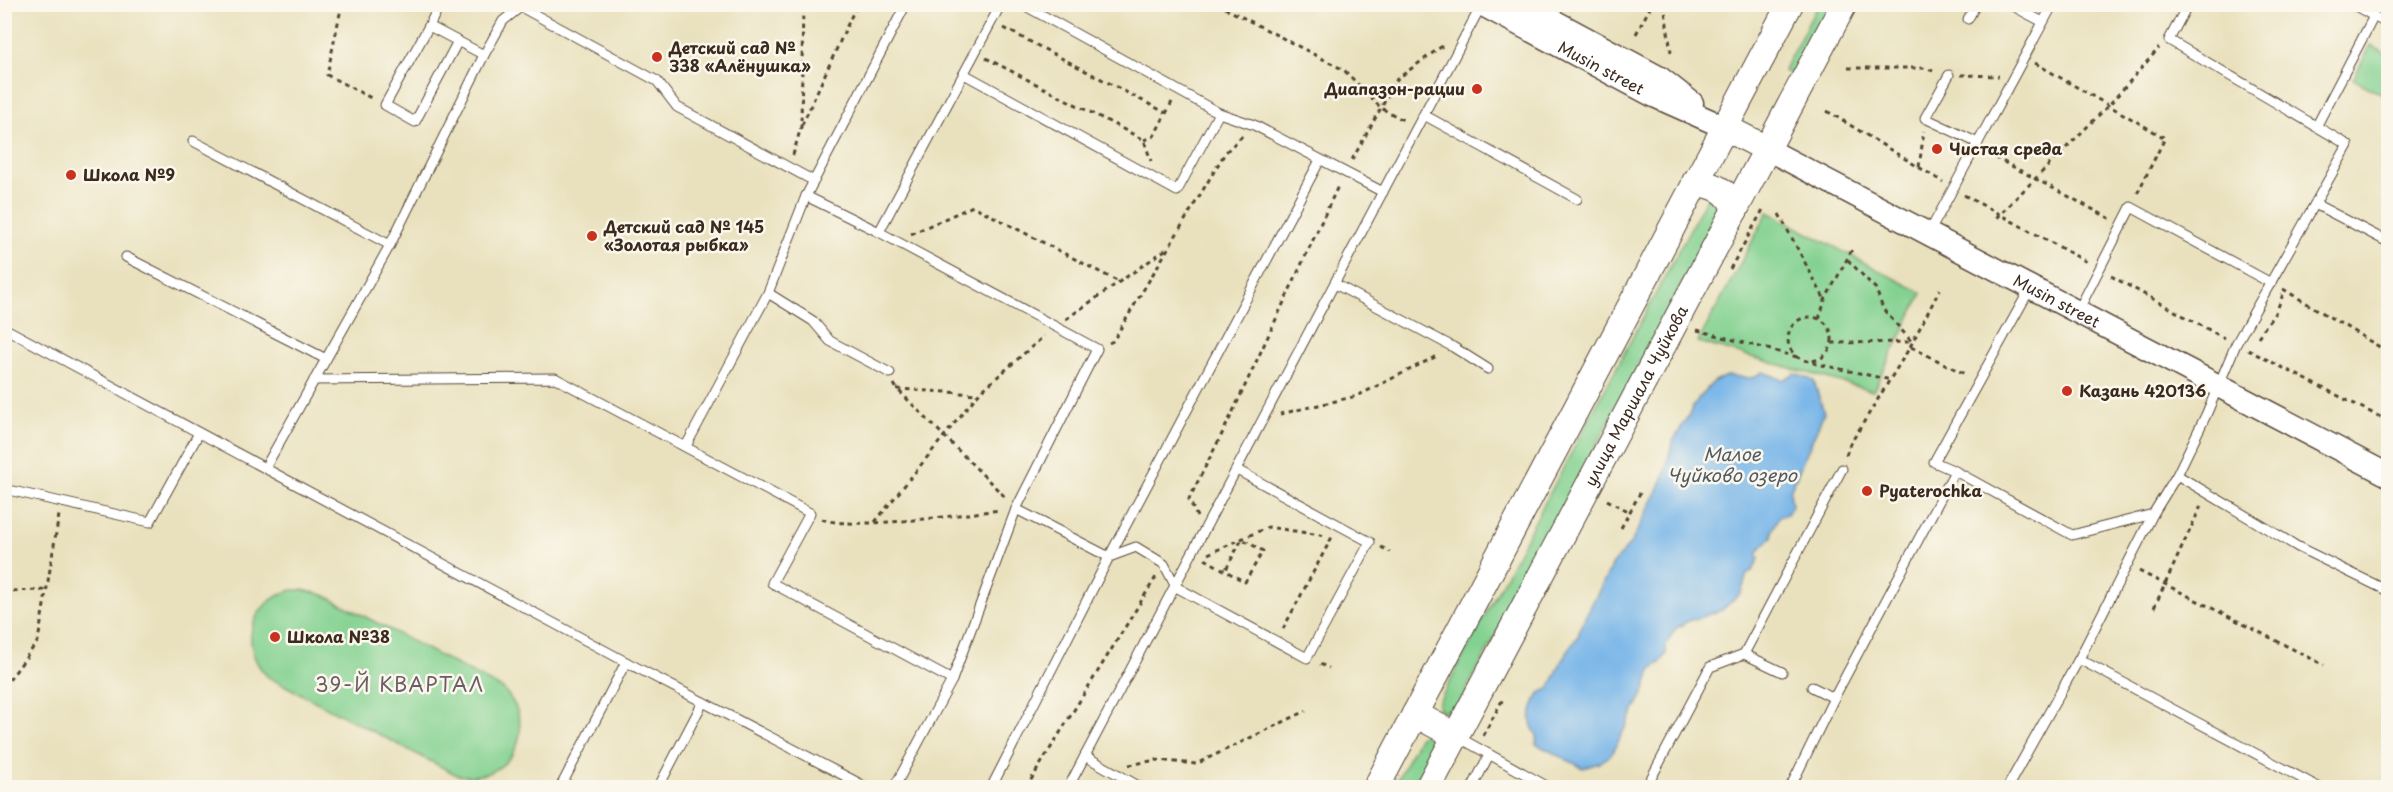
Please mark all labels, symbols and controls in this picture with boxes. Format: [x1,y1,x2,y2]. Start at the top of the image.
street label: Musin street [1554,34,1649,100]
place label: Детский сад № 338 «Алёнушка» [668,35,811,77]
marker: Детский сад № 338 «Алёнушка» [650,50,664,64]
place label: Диапазон-рации [1324,76,1465,100]
marker: Диапазон-рации [1470,82,1484,96]
place label: Чистая среда [1949,136,2062,160]
marker: Чистая среда [1930,142,1944,156]
place label: Школа №9 [83,162,175,186]
marker: Школа №9 [64,168,78,182]
place label: Детский сад № 145 «Золотая рыбка» [603,214,764,256]
marker: Детский сад № 145 «Золотая рыбка» [585,229,599,243]
street label: Musin street [2009,267,2105,333]
street label: улица Маршала Чуйкова [1577,301,1693,490]
place label: Казань 420136 [2079,378,2206,402]
marker: Казань 420136 [2060,384,2074,398]
water label: Малое Чуйково озеро [1667,440,1798,488]
place label: Pyaterochka [1879,478,1982,502]
marker: Pyaterochka [1860,484,1874,498]
place label: Школа №38 [287,624,390,648]
marker: Школа №38 [268,630,282,644]
district label: 39-Й КВАРТАЛ [315,669,485,699]

